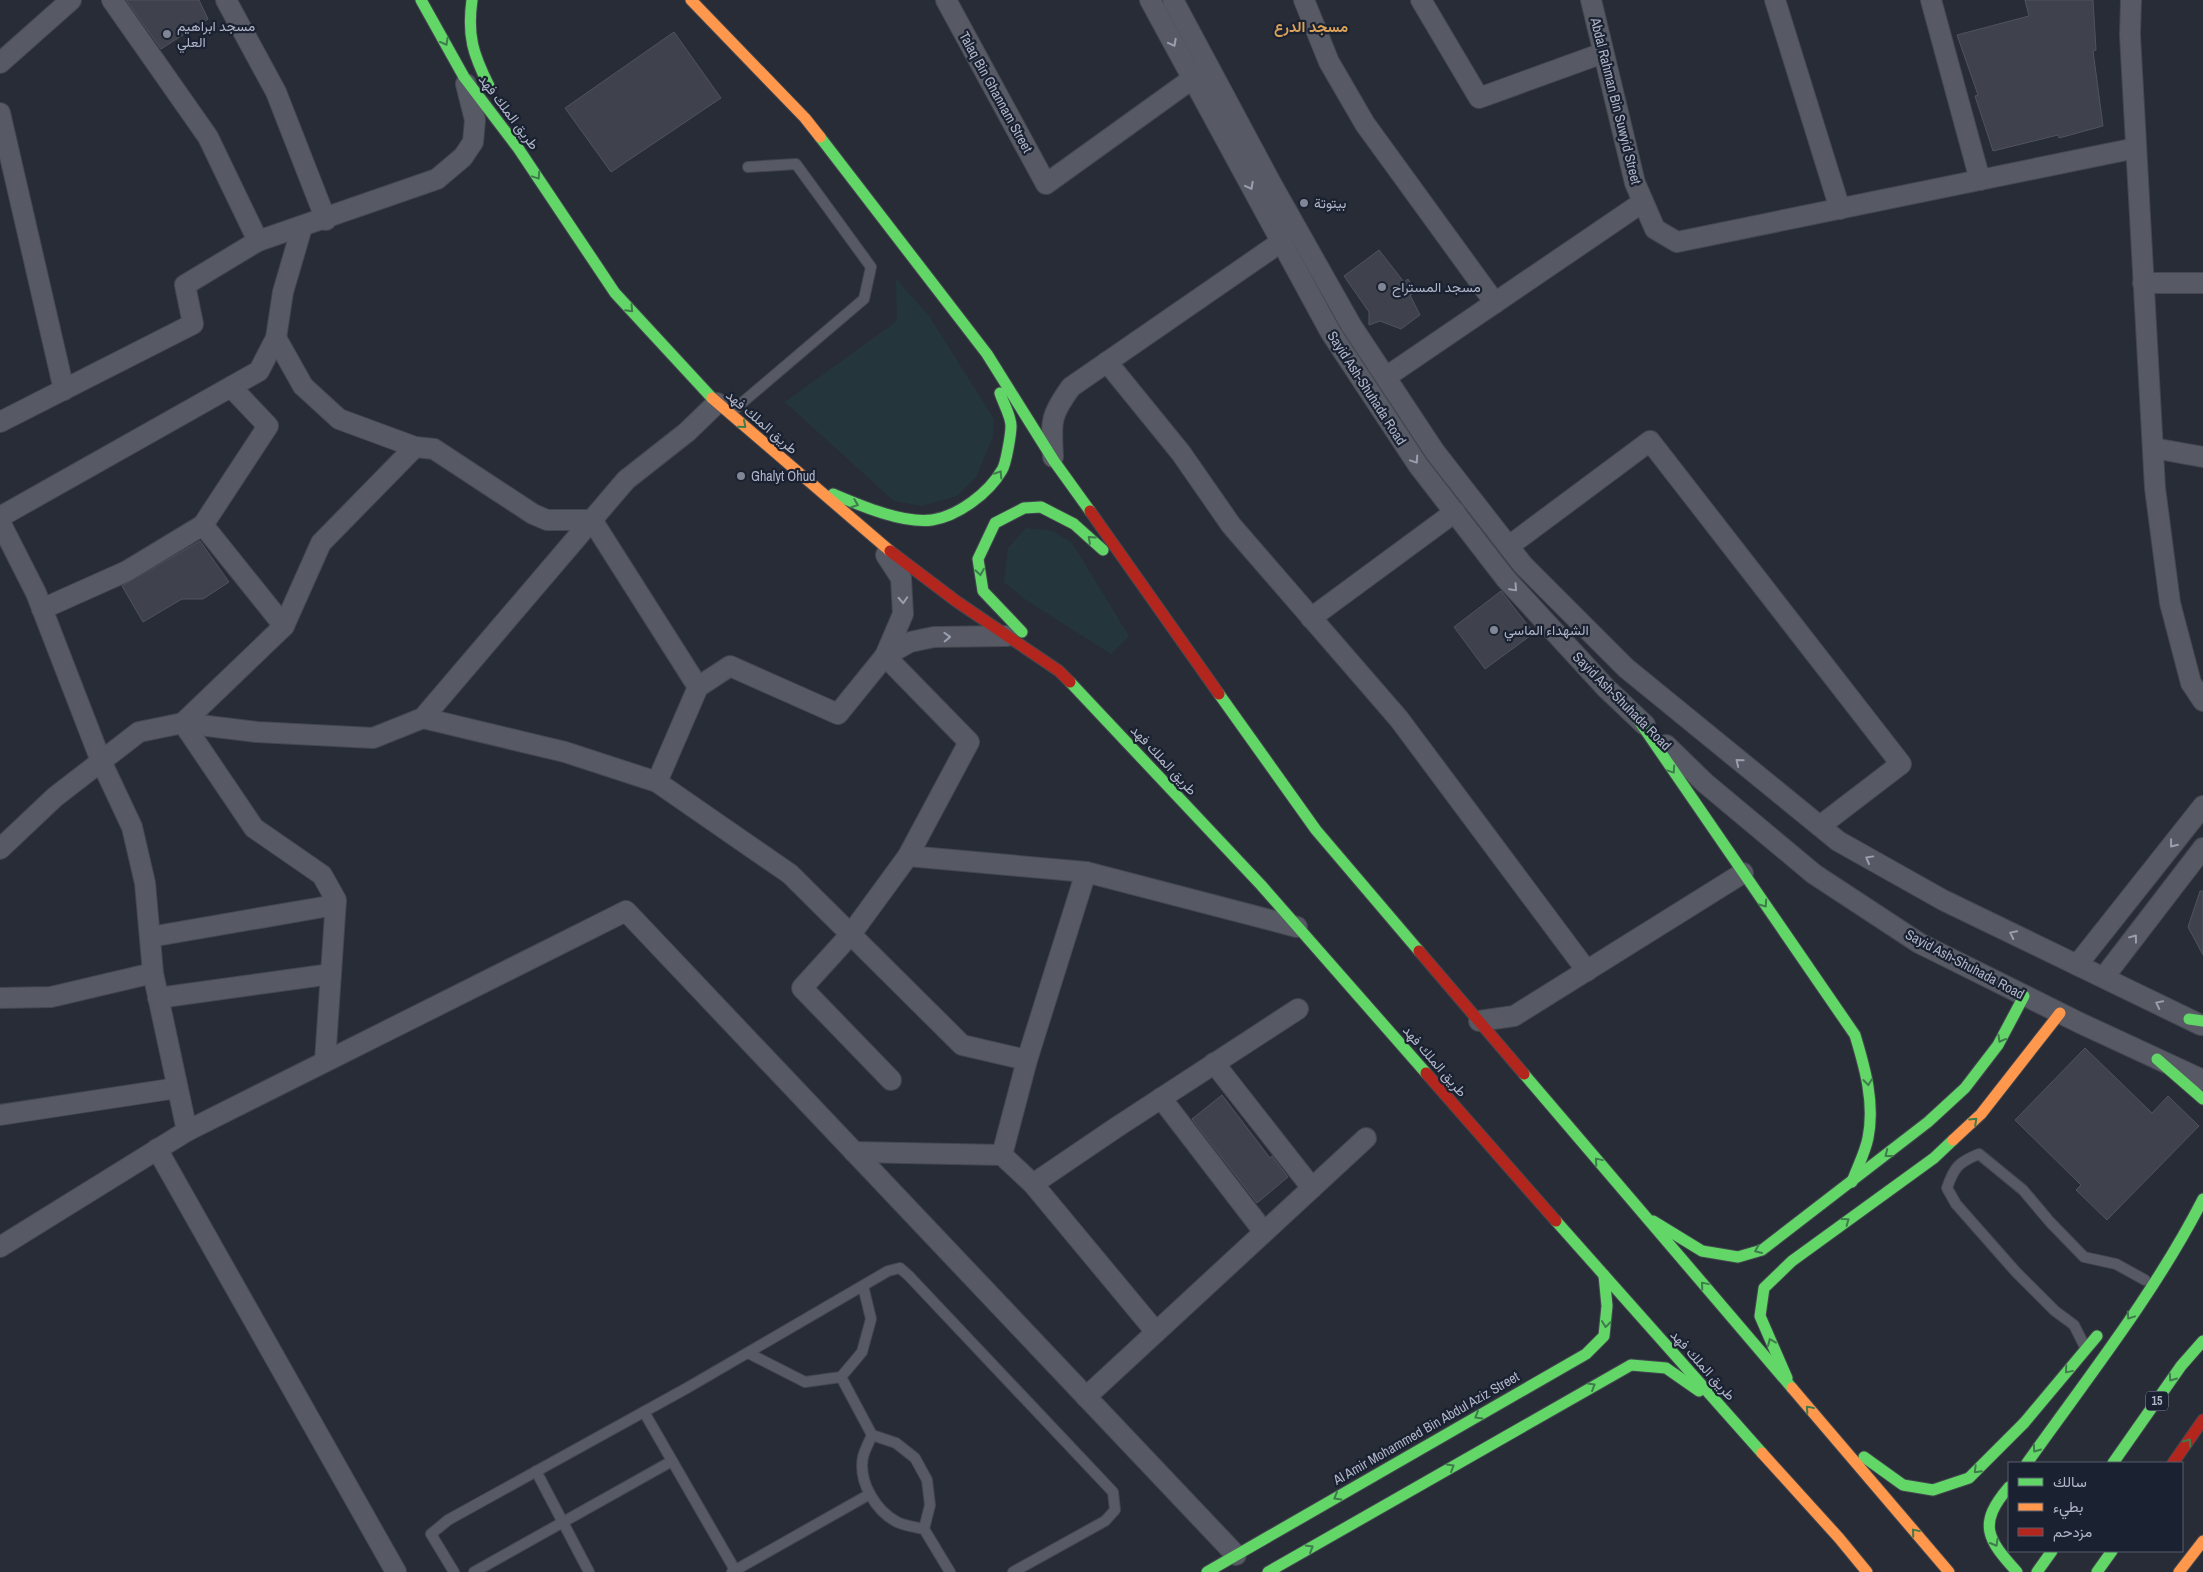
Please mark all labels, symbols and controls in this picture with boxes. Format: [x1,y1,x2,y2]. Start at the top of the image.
street label: Abdal Rahman Bin Suwyid Street [1586,15,1645,186]
district label: مسجد الدرع [1274,16,1348,37]
place label: مسجد ابراهيم العلي [177,17,255,54]
marker: مسجد ابراهيم العلي [161,28,173,40]
street label: Talaq Bin Ghannam Street [955,28,1037,156]
one-way arrow [438,37,448,46]
one-way arrow [1167,38,1177,47]
street label: طريق الملك فهد [475,71,543,153]
one-way arrow [531,170,540,179]
one-way arrow [1244,181,1254,190]
place label: بيتوتة [1314,194,1346,212]
marker: بيتوتة [1298,197,1310,209]
place label: مسجد المستراح [1392,278,1481,298]
marker: مسجد المستراح [1376,281,1388,293]
one-way arrow [624,303,633,312]
street label: Sayid Ash-Shuhada Road [1323,328,1411,448]
street label: طريق الملك فهد [722,386,802,458]
one-way arrow [737,420,746,429]
one-way arrow [1409,454,1418,464]
place label: Ghalyt Ohud [751,467,815,485]
marker: Ghalyt Ohud [735,470,747,482]
one-way arrow [992,470,1002,479]
one-way arrow [851,498,859,508]
one-way arrow [1087,536,1096,545]
one-way arrow [975,568,985,577]
one-way arrow [1509,583,1518,592]
one-way arrow [897,596,908,604]
place label: الشهداء الماسي [1504,621,1589,642]
marker: الشهداء الماسي [1488,624,1500,636]
one-way arrow [944,632,951,642]
street label: Sayid Ash-Shuhada Road [1569,648,1675,754]
street label: طريق الملك فهد [1127,721,1201,799]
one-way arrow [1736,759,1745,767]
one-way arrow [1666,764,1675,774]
one-way arrow [2169,839,2178,848]
one-way arrow [1865,855,1874,865]
one-way arrow [1758,898,1767,908]
street label: Sayid Ash-Shuhada Road [1902,925,2028,1003]
one-way arrow [2009,930,2018,940]
one-way arrow [2128,934,2137,944]
one-way arrow [2155,1000,2164,1011]
street label: طريق الملك فهد [1399,1021,1471,1101]
one-way arrow [1998,1033,2008,1042]
one-way arrow [1862,1078,1873,1086]
one-way arrow [1968,1118,1977,1127]
one-way arrow [1885,1148,1894,1157]
one-way arrow [1595,1158,1604,1167]
one-way arrow [1840,1218,1850,1227]
one-way arrow [1754,1244,1763,1254]
one-way arrow [1701,1282,1709,1291]
one-way arrow [2127,1311,2136,1320]
one-way arrow [1600,1320,1611,1328]
street label: طريق الملك فهد [1666,1326,1740,1404]
one-way arrow [1767,1338,1778,1347]
one-way arrow [2066,1364,2074,1373]
street label: Al Amir Mohammed Bin Abdul Aziz Street [1329,1367,1522,1489]
one-way arrow [2169,1373,2178,1382]
one-way arrow [1587,1383,1596,1393]
road number: 15 [2146,1392,2168,1410]
one-way arrow [1806,1405,1815,1414]
one-way arrow [1474,1409,1483,1419]
one-way arrow [2182,1438,2191,1448]
one-way arrow [2034,1443,2042,1452]
legend [2008,1462,2183,1552]
one-way arrow [1446,1463,1455,1473]
one-way arrow [1974,1464,1983,1473]
text: سالك [2053,1471,2087,1492]
one-way arrow [1333,1491,1342,1501]
text: بطيء [2053,1496,2083,1520]
text: مزدحم [2053,1521,2092,1542]
one-way arrow [1911,1529,1920,1538]
one-way arrow [1989,1538,1999,1547]
one-way arrow [1305,1544,1314,1554]

